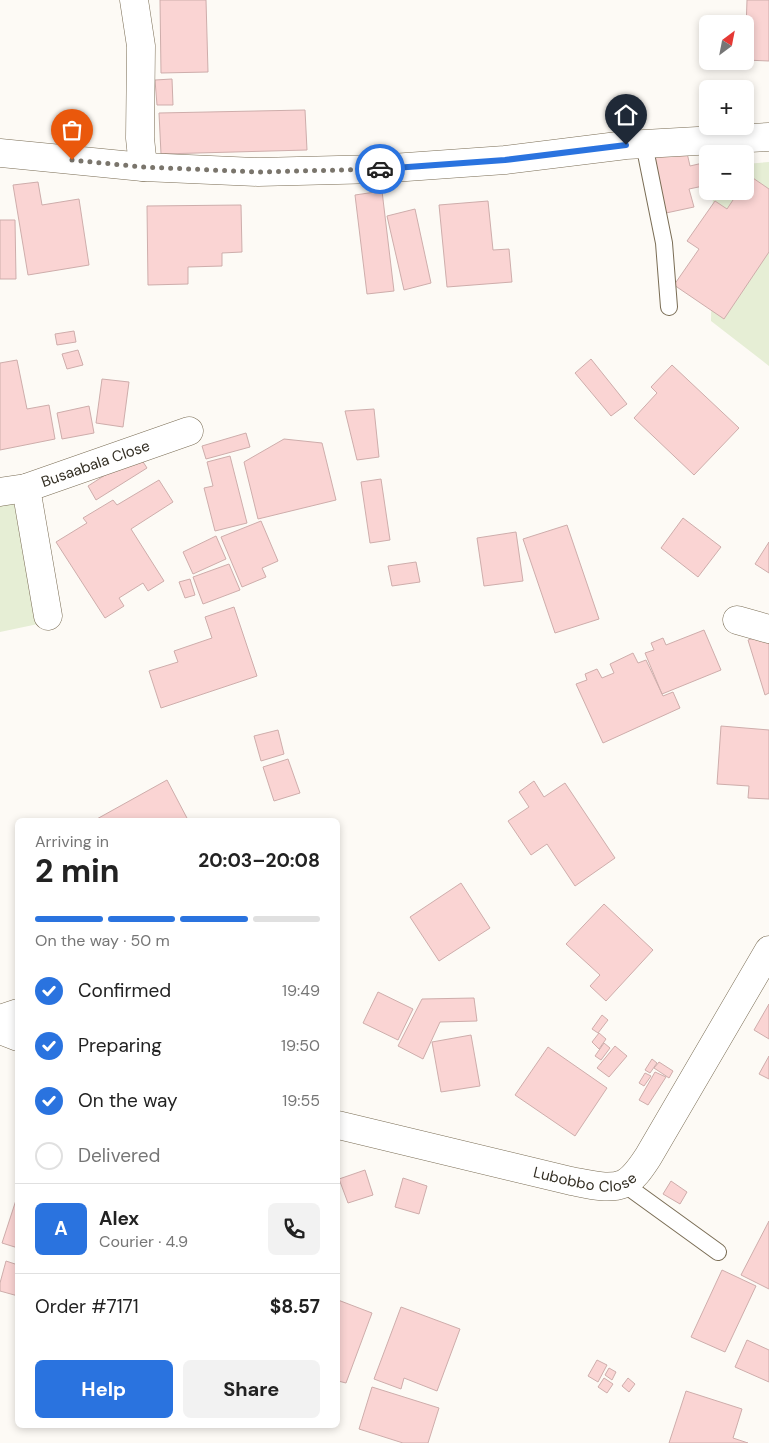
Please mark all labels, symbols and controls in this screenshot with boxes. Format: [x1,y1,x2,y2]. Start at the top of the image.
north arrow [699,15,754,70]
map controls [699,15,754,200]
button: + [699,80,754,135]
pin [605,94,647,145]
icon: home [612,101,640,129]
pin [51,109,93,160]
icon: bag [58,116,86,144]
courier [355,144,405,194]
button: − [699,145,754,200]
icon: car [366,155,394,183]
street label: Busaabala Close [39,435,153,492]
text: Arriving in [35,831,109,852]
text: 20:03–20:08 [198,848,320,873]
text: 2 min [35,850,120,892]
text: On the way · 50 m [35,930,170,951]
icon: check [35,977,63,1005]
text: Confirmed [78,978,171,1003]
text: 19:49 [282,980,320,1001]
icon: check [35,1032,63,1060]
text: Preparing [78,1033,162,1058]
text: 19:50 [281,1035,320,1056]
icon: check [35,1087,63,1115]
text: On the way [78,1088,178,1113]
text: 19:55 [282,1090,320,1111]
text: Delivered [78,1143,160,1168]
street label: Lubobbo Close [531,1162,641,1197]
button: phone [268,1203,320,1255]
text: Alex [99,1206,139,1231]
text: A [54,1216,68,1241]
text: Courier · 4.9 [99,1231,188,1252]
text: Order #7171 [35,1294,139,1319]
text: $8.57 [270,1294,320,1319]
button: Help [35,1360,173,1418]
button: Share [183,1360,320,1418]

